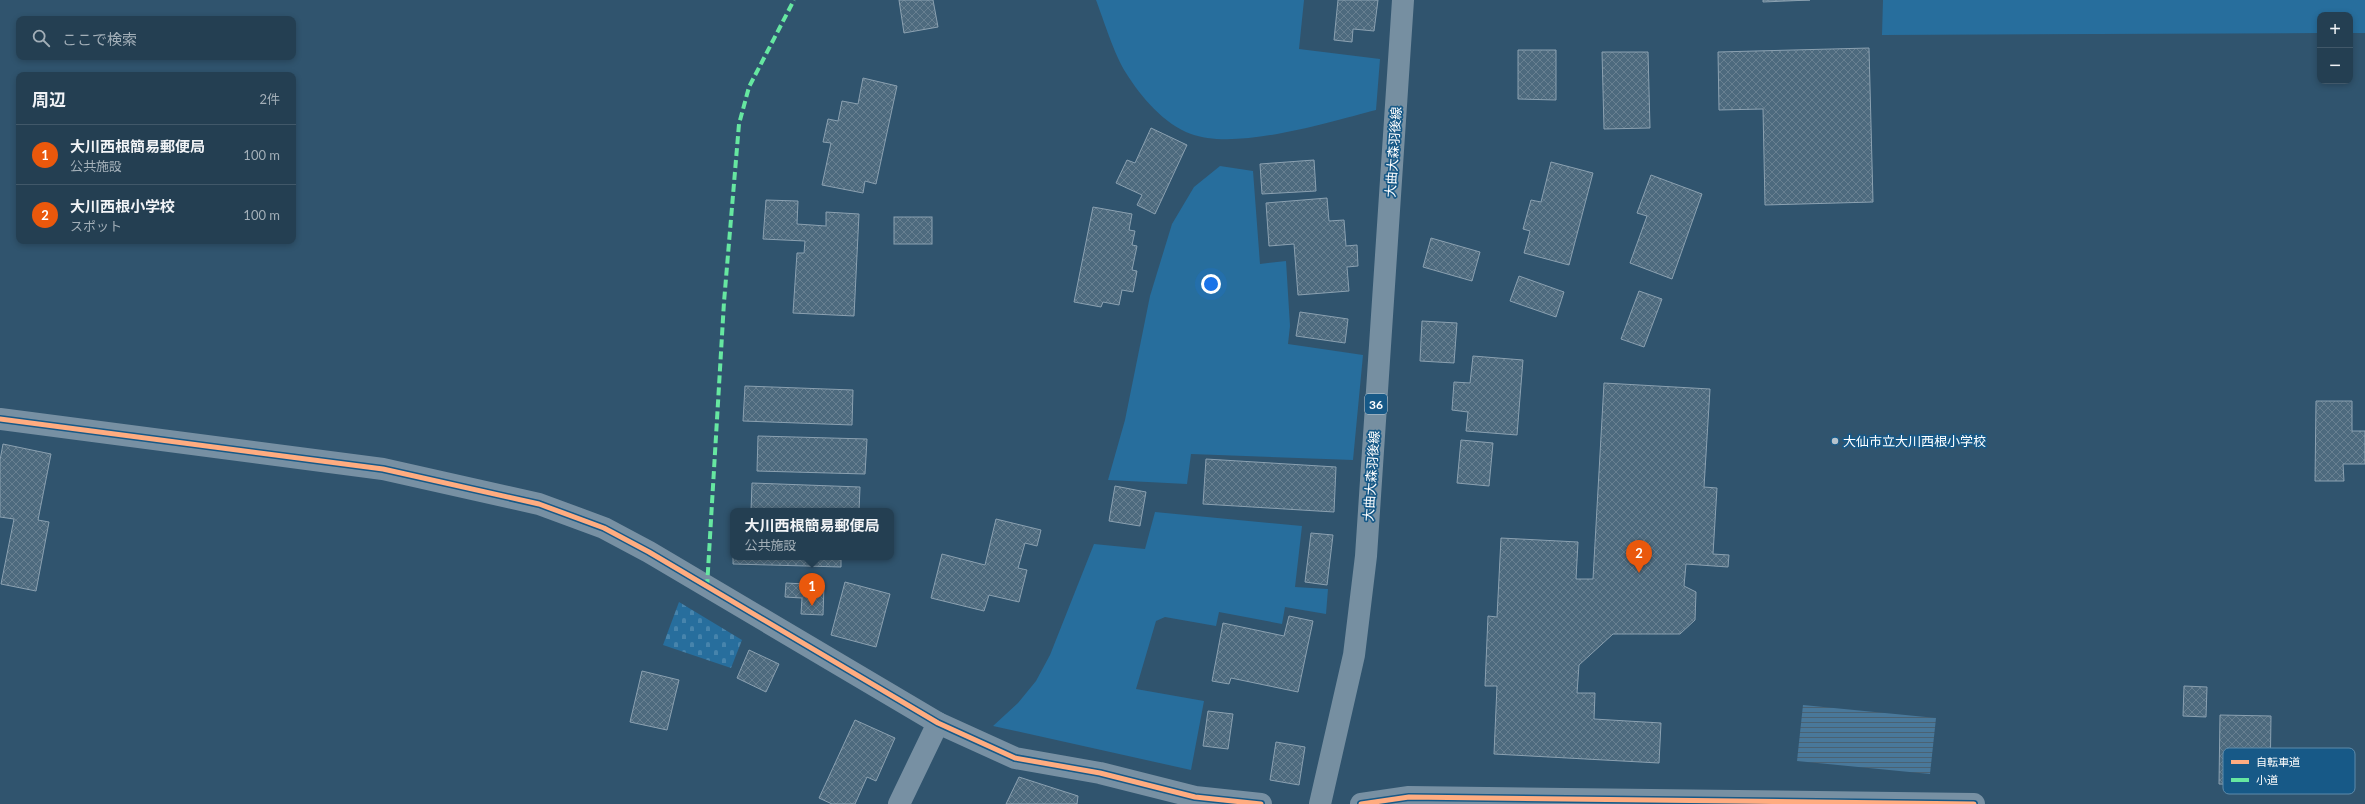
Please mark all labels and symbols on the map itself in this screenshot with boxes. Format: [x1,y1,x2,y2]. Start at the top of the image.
street label: 大曲大森羽後線 [1382,106,1404,198]
your location [1201,274,1221,294]
road number: 36 [1365,394,1387,414]
street label: 大曲大森羽後線 [1360,430,1382,522]
place label: 大仙市立大川西根小学校 [1843,433,1986,449]
marker: 大仙市立大川西根小学校 [1830,436,1840,446]
pin: 2 [1626,540,1652,573]
pin: 1 [799,573,825,606]
legend [2223,748,2355,794]
text: 自転車道 [2256,755,2300,768]
text: 小道 [2256,773,2278,786]

